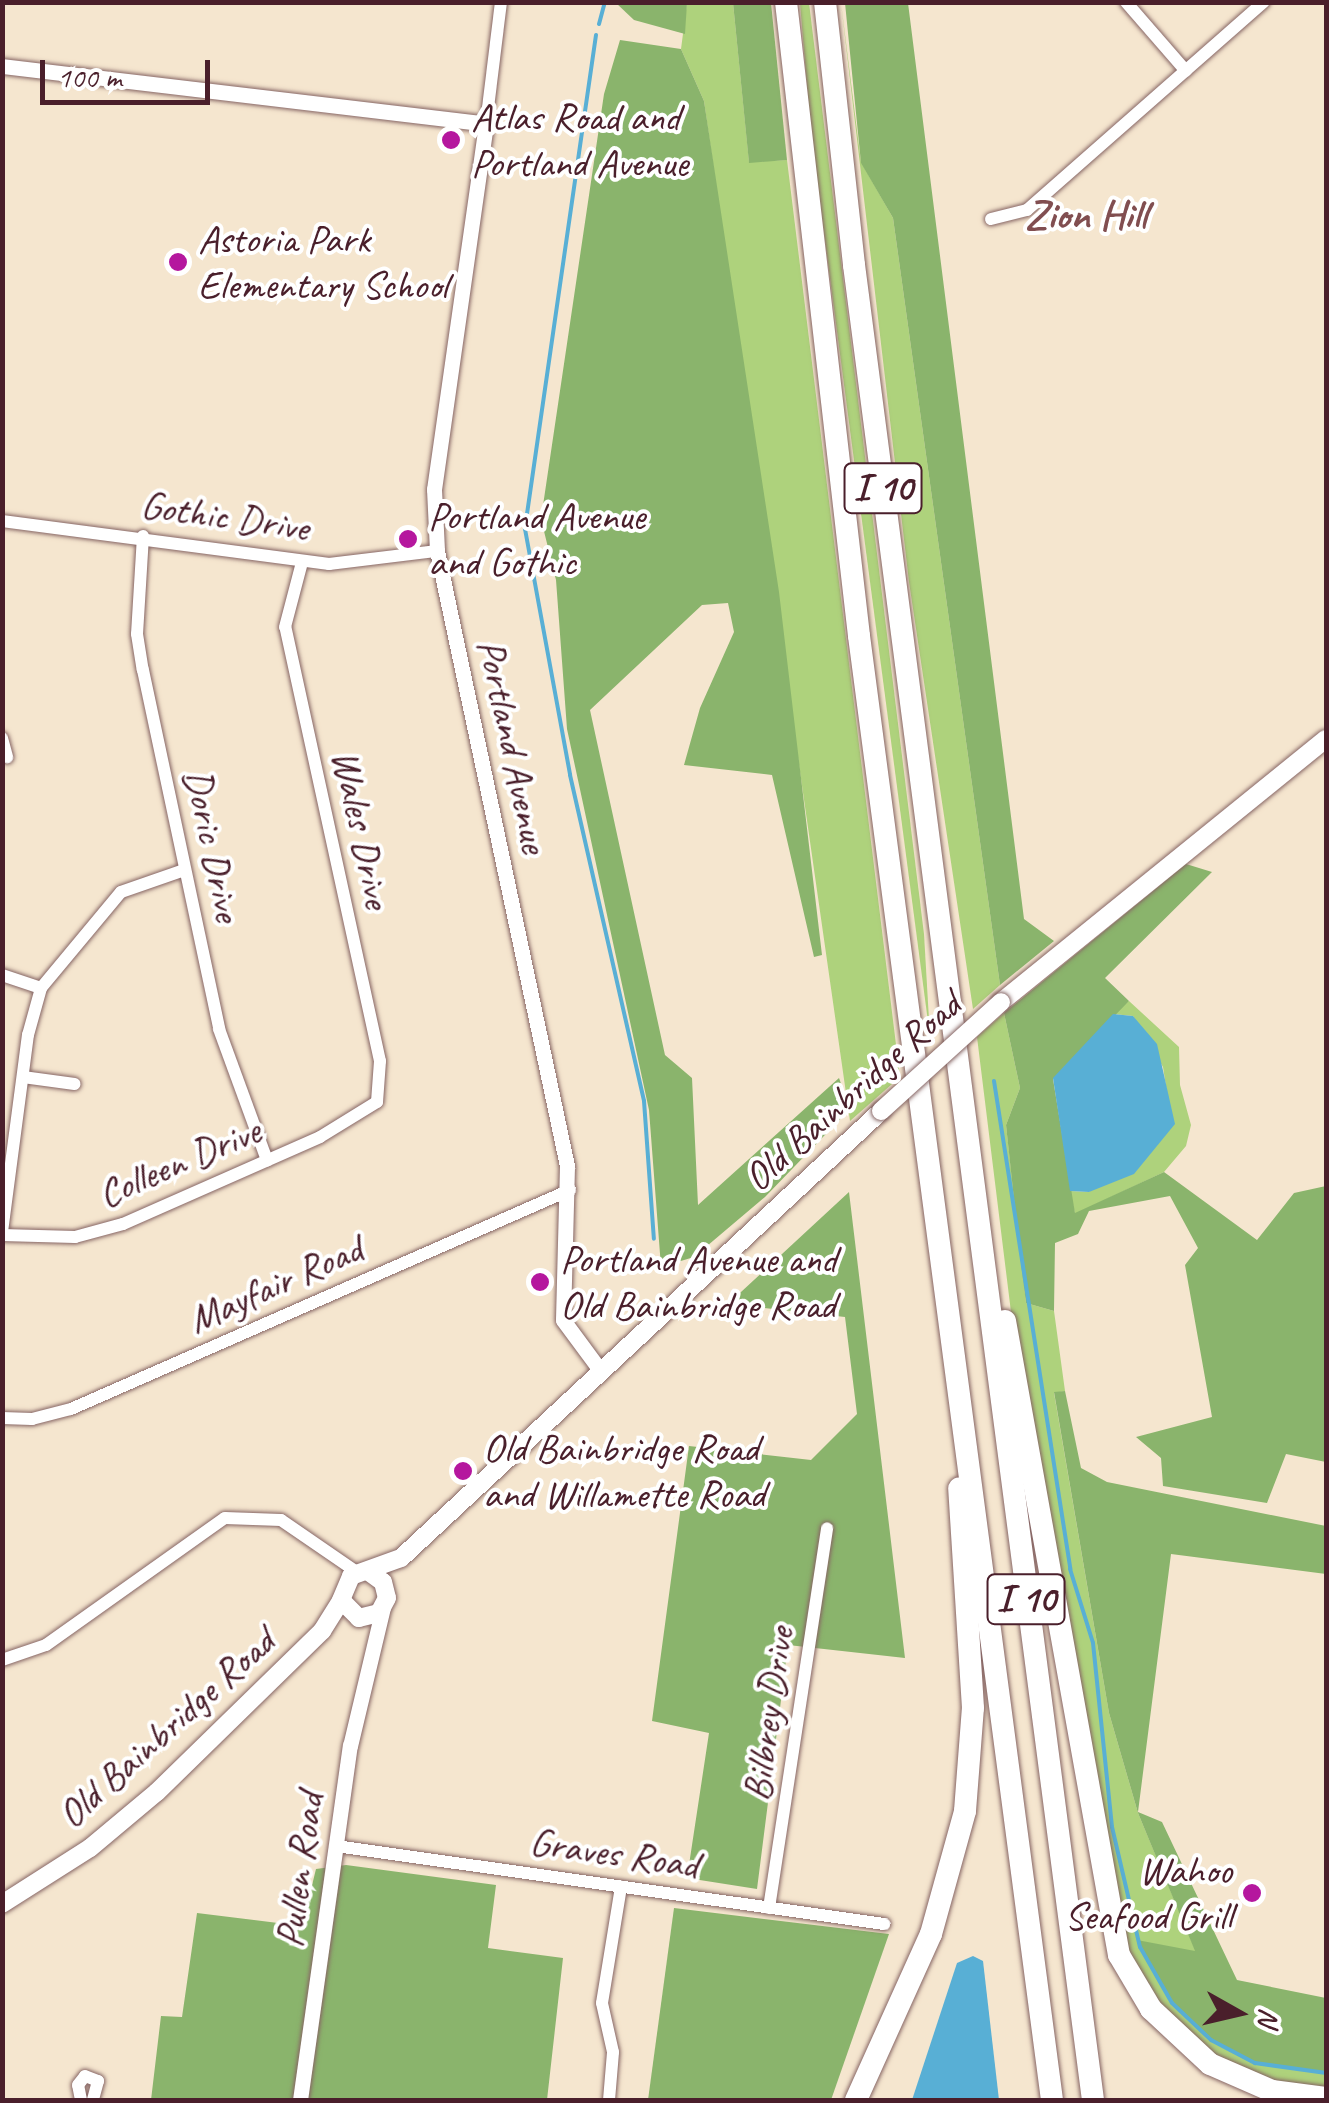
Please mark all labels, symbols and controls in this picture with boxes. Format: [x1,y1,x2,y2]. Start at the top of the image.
scale bar [45,40,215,102]
text: 100 m [57,58,122,96]
place label: Atlas Road and Portland Avenue [471,93,688,187]
marker: Atlas Road and Portland Avenue [440,129,462,151]
district label: Zion Hill [1025,190,1147,240]
place label: Astoria Park Elementary School [198,215,448,309]
marker: Astoria Park Elementary School [167,251,189,273]
road number: I 10 [843,455,923,521]
street label: Gothic Drive [138,480,312,552]
place label: Portland Avenue and Gothic [428,492,645,586]
marker: Portland Avenue and Gothic [397,528,419,550]
street label: Portland Avenue [467,635,559,857]
street label: Wales Drive [322,745,402,913]
street label: Doric Drive [173,764,253,926]
street label: Old Bainbridge Road [734,981,970,1201]
street label: Colleen Drive [90,1106,268,1218]
street label: Mayfair Road [181,1224,369,1344]
place label: Portland Avenue and Old Bainbridge Road [560,1235,838,1329]
marker: Portland Avenue and Old Bainbridge Road [529,1271,551,1293]
place label: Old Bainbridge Road and Willamette Road [483,1424,762,1518]
marker: Old Bainbridge Road and Willamette Road [452,1460,474,1482]
road number: I 10 [986,1566,1066,1632]
street label: Old Bainbridge Road [48,1618,284,1838]
street label: Bilbrey Drive [732,1624,804,1804]
street label: Pullen Road [265,1791,333,1949]
street label: Graves Road [528,1818,700,1888]
place label: Wahoo Seafood Grill [1064,1846,1232,1940]
marker: Wahoo Seafood Grill [1241,1882,1263,1904]
north arrow [1189,1963,1289,2063]
text: N [1251,2006,1288,2028]

